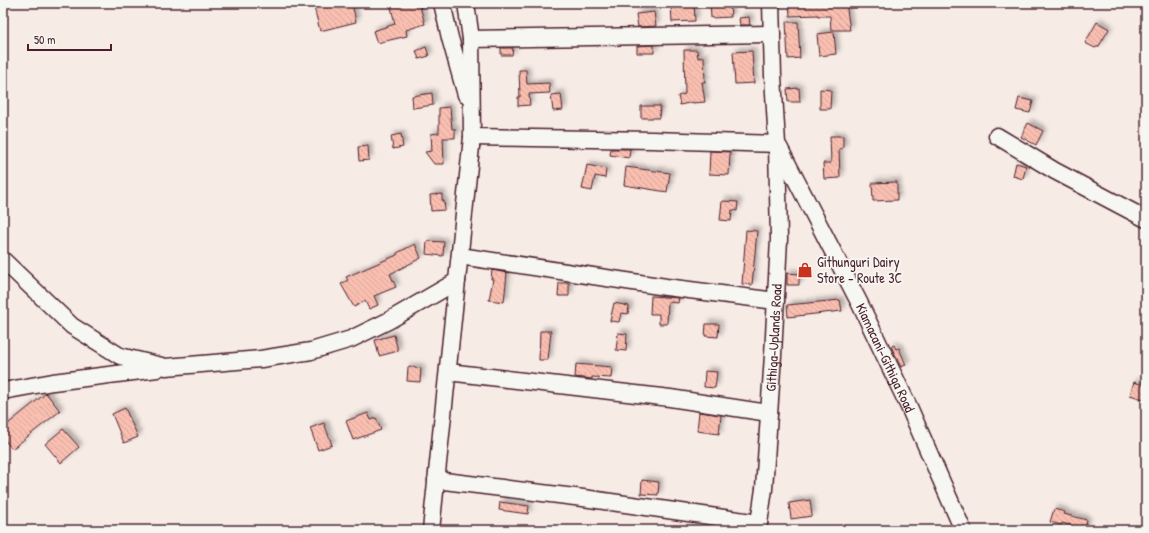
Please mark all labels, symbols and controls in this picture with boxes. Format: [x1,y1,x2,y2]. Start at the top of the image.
scale bar [28,26,111,52]
text: 50 m [34,31,55,48]
place label: Githunguri Dairy Store - Route 3C [817,252,902,287]
shop icon: Githunguri Dairy Store - Route 3C [796,261,814,279]
street label: Githiga-Uplands Road [761,283,786,392]
street label: Kiamacani-Githiga Road [852,300,920,415]

